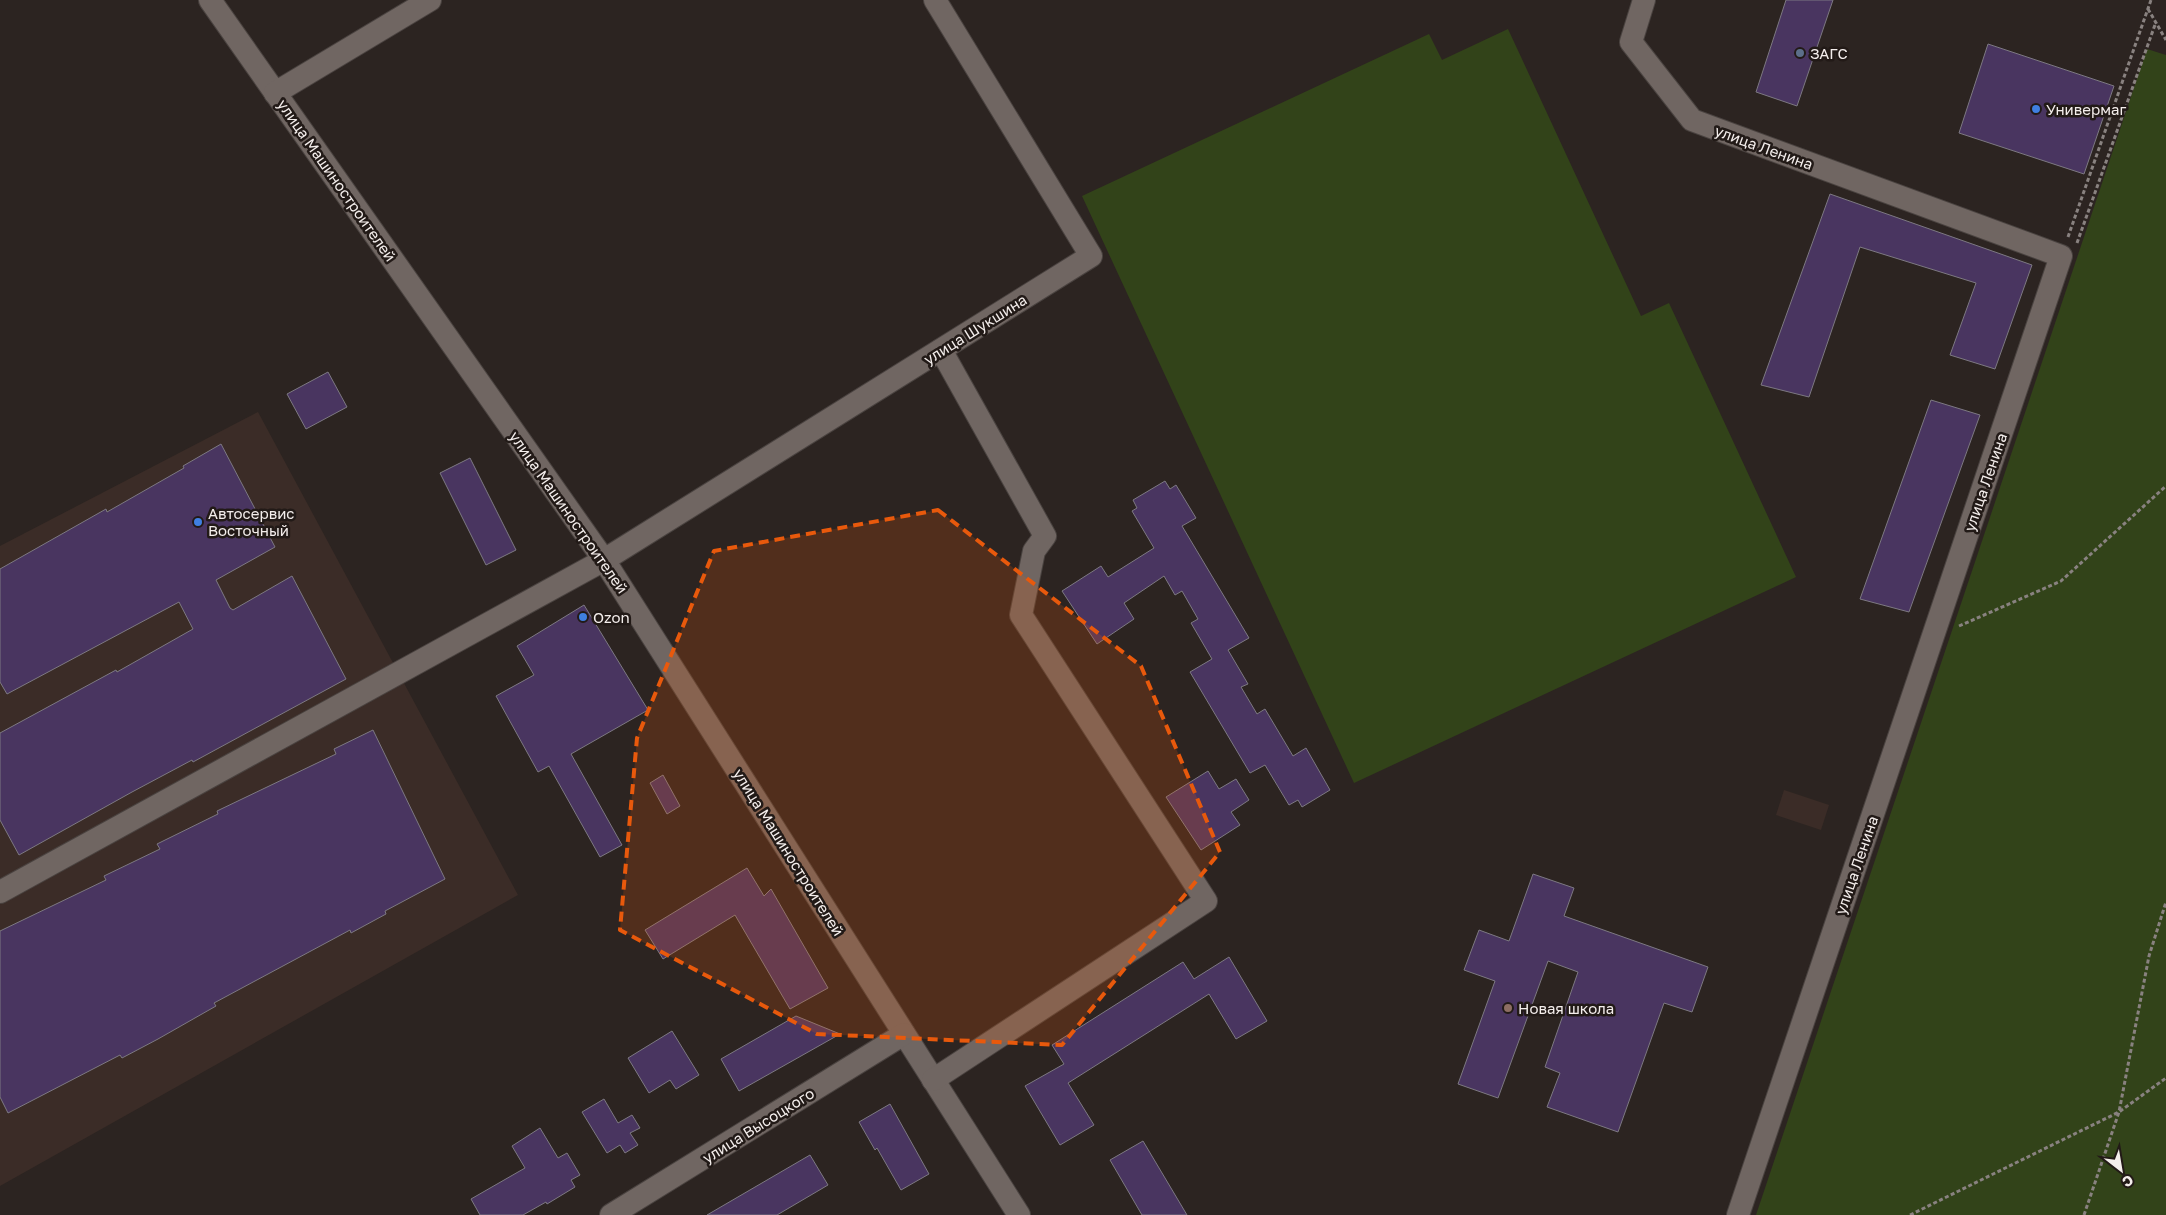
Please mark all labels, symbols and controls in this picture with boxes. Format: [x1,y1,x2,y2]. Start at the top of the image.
place label: ЗАГС [1810,44,1848,62]
marker: ЗАГС [1794,47,1806,59]
street label: улица Машиностроителей [274,95,400,265]
place label: Универмаг [2046,100,2126,118]
marker: Универмаг [2030,103,2042,115]
street label: улица Ленина [1712,121,1816,173]
street label: улица Шукшина [920,290,1030,368]
street label: улица Машиностроителей [506,427,632,597]
street label: улица Ленина [1960,430,2010,534]
place label: Автосервис Восточный [208,504,294,539]
marker: Автосервис Восточный [192,516,204,528]
place label: Ozon [593,608,630,626]
marker: Ozon [577,611,589,623]
street label: улица Машиностроителей [730,765,848,939]
street label: улица Ленина [1831,813,1881,917]
place label: Новая школа [1518,999,1614,1017]
marker: Новая школа [1502,1002,1514,1014]
street label: улица Высоцкого [699,1083,817,1167]
north arrow [2096,1145,2146,1195]
text: С [2119,1172,2137,1191]

